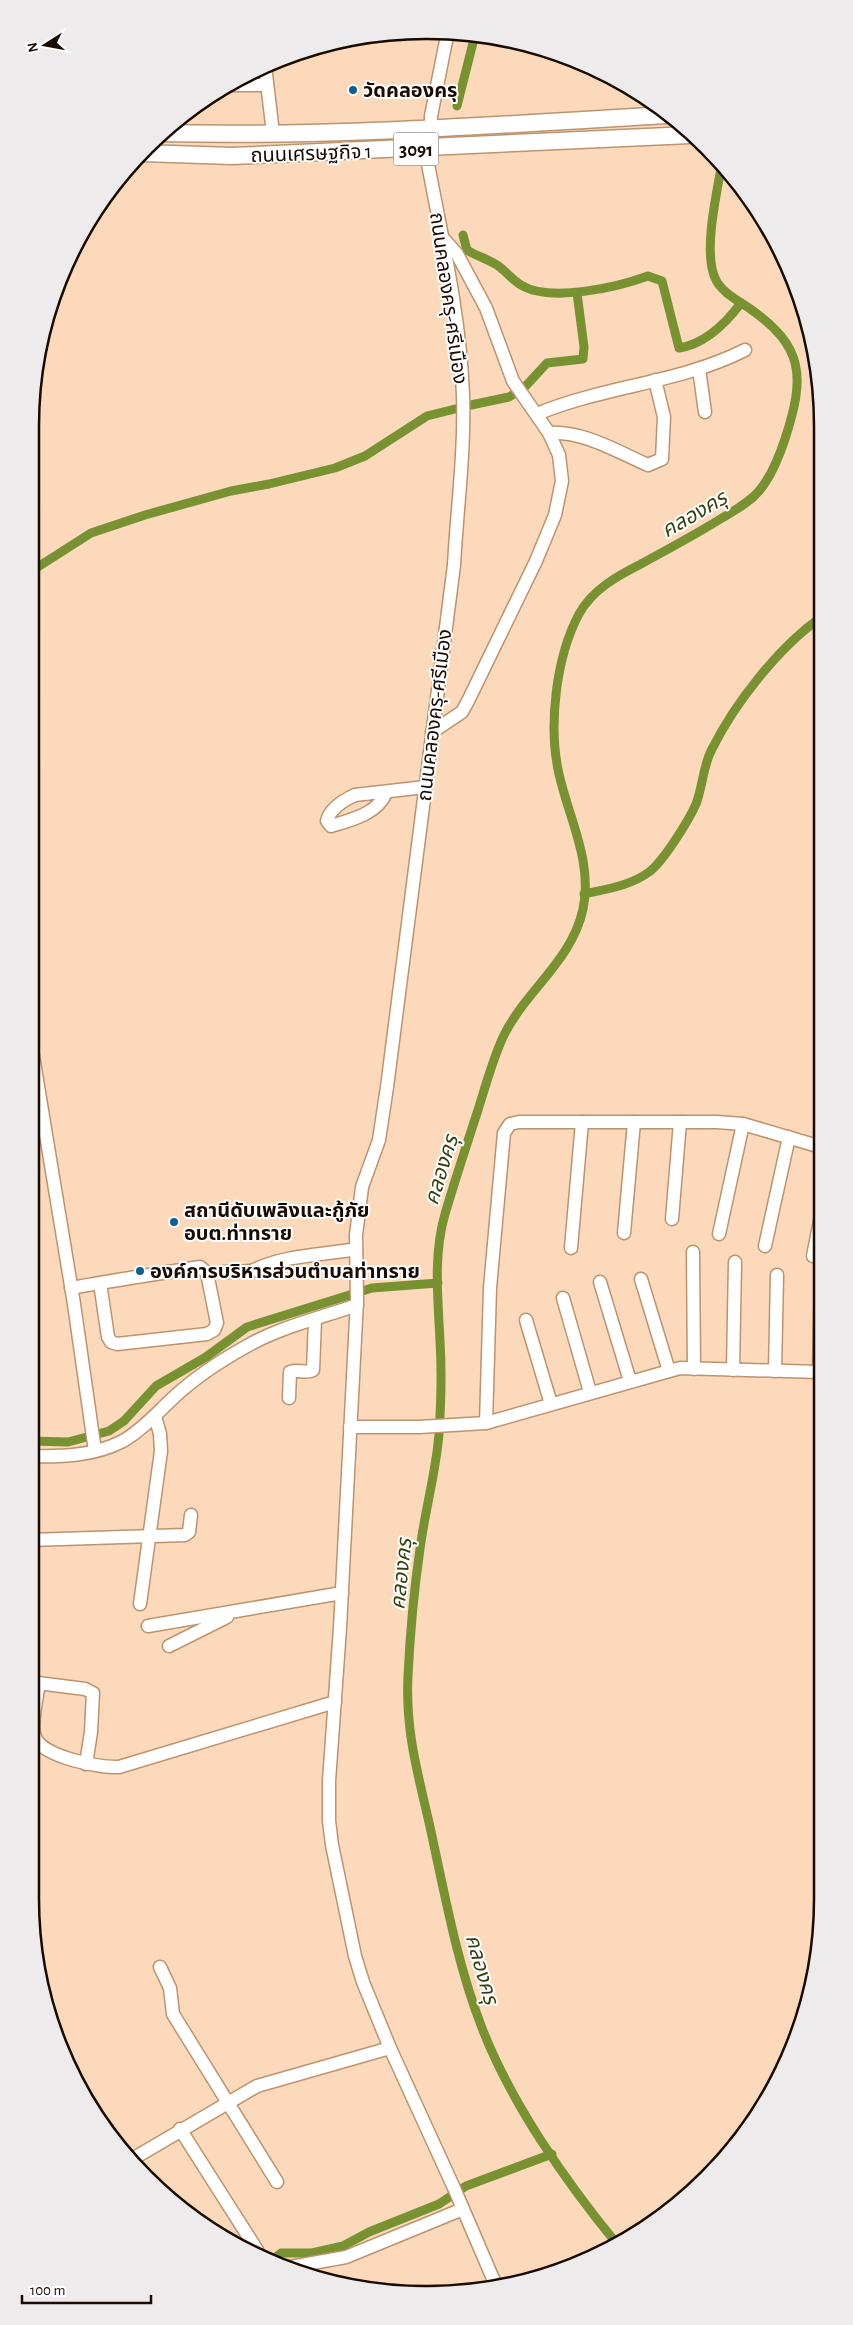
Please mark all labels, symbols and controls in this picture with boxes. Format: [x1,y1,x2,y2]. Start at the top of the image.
north arrow [20,20,70,70]
text: N [25,41,41,53]
place label: วัดคลองครุ [363,81,457,102]
marker: วัดคลองครุ [347,84,359,96]
road number: 3091 [394,132,438,166]
street label: ถนนเศรษฐกิจ 1 [250,142,372,166]
street label: ถนนคลองครุ-ศรีเมือง [425,211,470,386]
water label: คลองครุ [658,487,733,543]
street label: ถนนคลองครุ-ศรีเมือง [415,628,456,803]
water label: คลองครุ [421,1131,464,1208]
place label: สถานีดับเพลิงและกู้ภัย อบต.ท่าทราย [184,1200,370,1244]
marker: สถานีดับเพลิงและกู้ภัย อบต.ท่าทราย [168,1216,180,1228]
place label: องค์การบริหารส่วนตำบลท่าทราย [150,1261,420,1282]
marker: องค์การบริหารส่วนตำบลท่าทราย [134,1265,146,1277]
water label: คลองครุ [387,1536,418,1611]
water label: คลองครุ [460,1932,502,2009]
scale bar [22,2272,151,2304]
text: 100 m [30,2283,65,2298]

